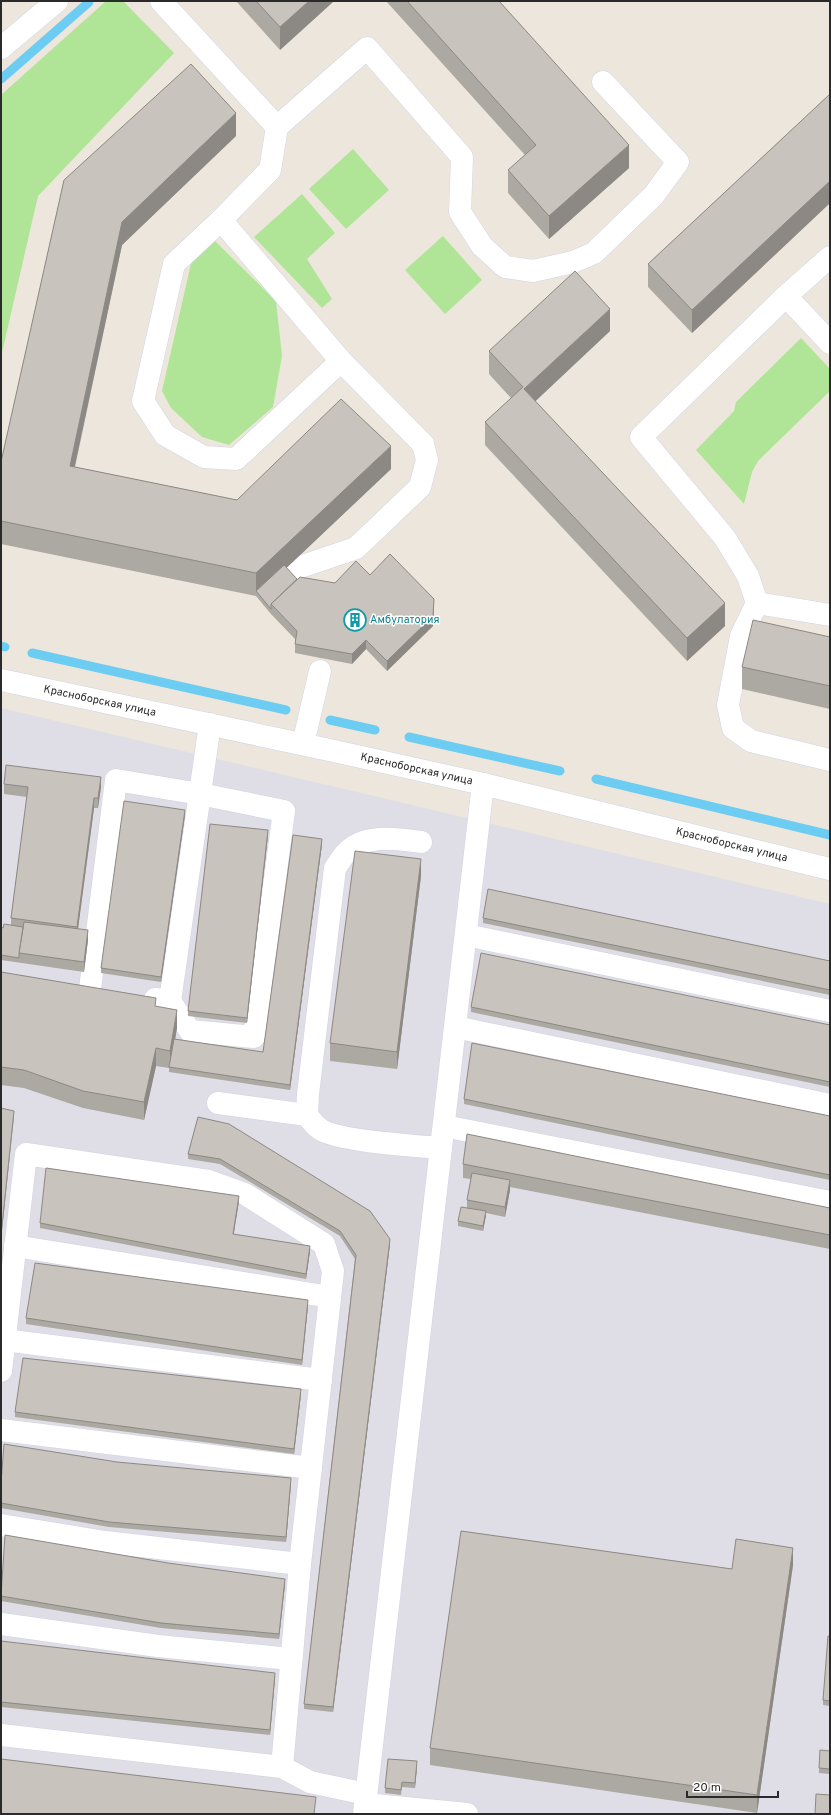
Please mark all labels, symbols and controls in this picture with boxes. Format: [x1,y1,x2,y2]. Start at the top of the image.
building icon: Амбулатория [342,607,368,633]
place label: Амбулатория [370,613,440,627]
street label: Красноборская улица [42,682,158,720]
street label: Красноборская улица [359,750,474,789]
street label: Красноборская улица [674,824,789,865]
scale bar [687,1773,778,1799]
text: 20 m [693,1780,721,1796]

